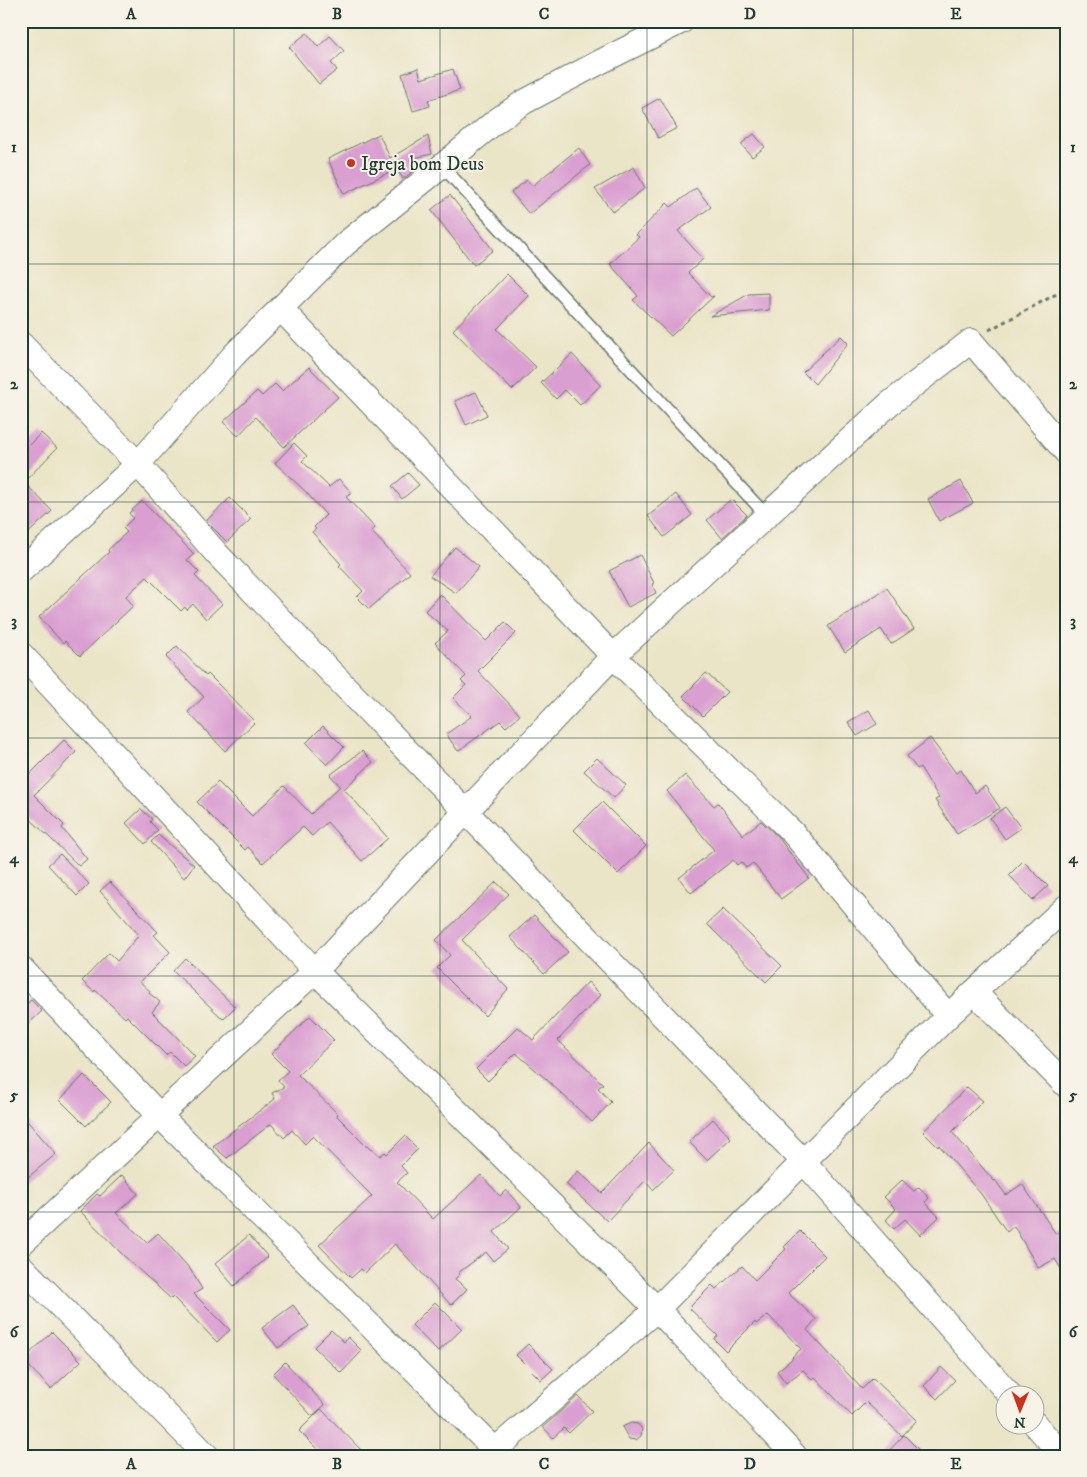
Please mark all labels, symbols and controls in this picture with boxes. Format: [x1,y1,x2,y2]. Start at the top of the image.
text: A [125,4,137,24]
text: B [332,4,342,24]
text: C [539,4,549,24]
text: D [744,4,756,24]
text: E [950,4,962,24]
text: 1 [11,137,17,157]
text: 1 [1070,137,1076,157]
place label: Igreja bom Deus [361,153,484,176]
marker: Igreja bom Deus [345,157,357,169]
text: 2 [10,374,19,394]
text: 2 [1069,374,1078,394]
text: 3 [11,611,17,631]
text: 3 [1070,611,1076,631]
text: 4 [8,848,19,868]
text: 4 [1067,848,1078,868]
text: 5 [9,1085,18,1105]
text: 5 [1068,1085,1077,1105]
text: 6 [10,1322,20,1342]
text: 6 [1069,1322,1079,1342]
north arrow [994,1384,1044,1434]
text: N [1013,1413,1026,1431]
text: A [125,1454,137,1474]
text: B [332,1454,342,1474]
text: C [539,1454,549,1474]
text: D [744,1454,756,1474]
text: E [950,1454,962,1474]

